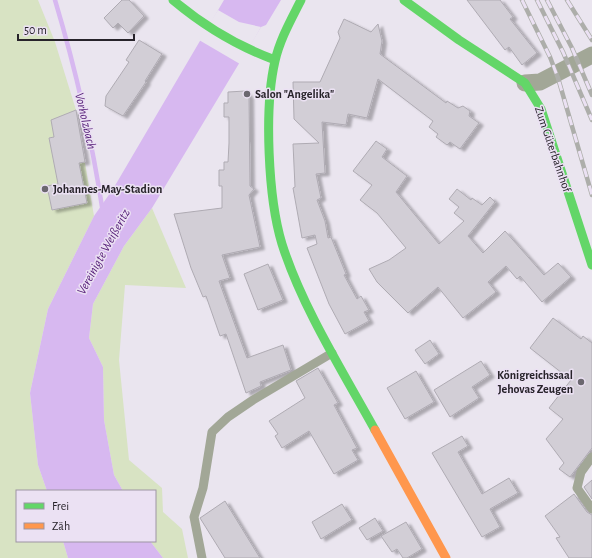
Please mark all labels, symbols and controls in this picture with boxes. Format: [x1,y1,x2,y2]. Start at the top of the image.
scale bar [18,16,134,42]
text: 50 m [24,24,47,36]
place label: Salon "Angelika" [255,88,334,100]
marker: Salon "Angelika" [242,89,252,99]
water label: Vorholzbach [72,91,98,151]
street label: Zum Güterbahnhof [533,105,574,195]
place label: Johannes-May-Stadion [53,183,162,196]
marker: Johannes-May-Stadion [40,184,50,194]
water label: Vereinigte Weißeritz [75,207,133,297]
place label: Königreichssaal Jehovas Zeugen [497,369,573,395]
marker: Königreichssaal Jehovas Zeugen [576,377,586,387]
legend [16,490,156,542]
text: Frei [52,500,69,512]
text: Zäh [52,520,70,532]

